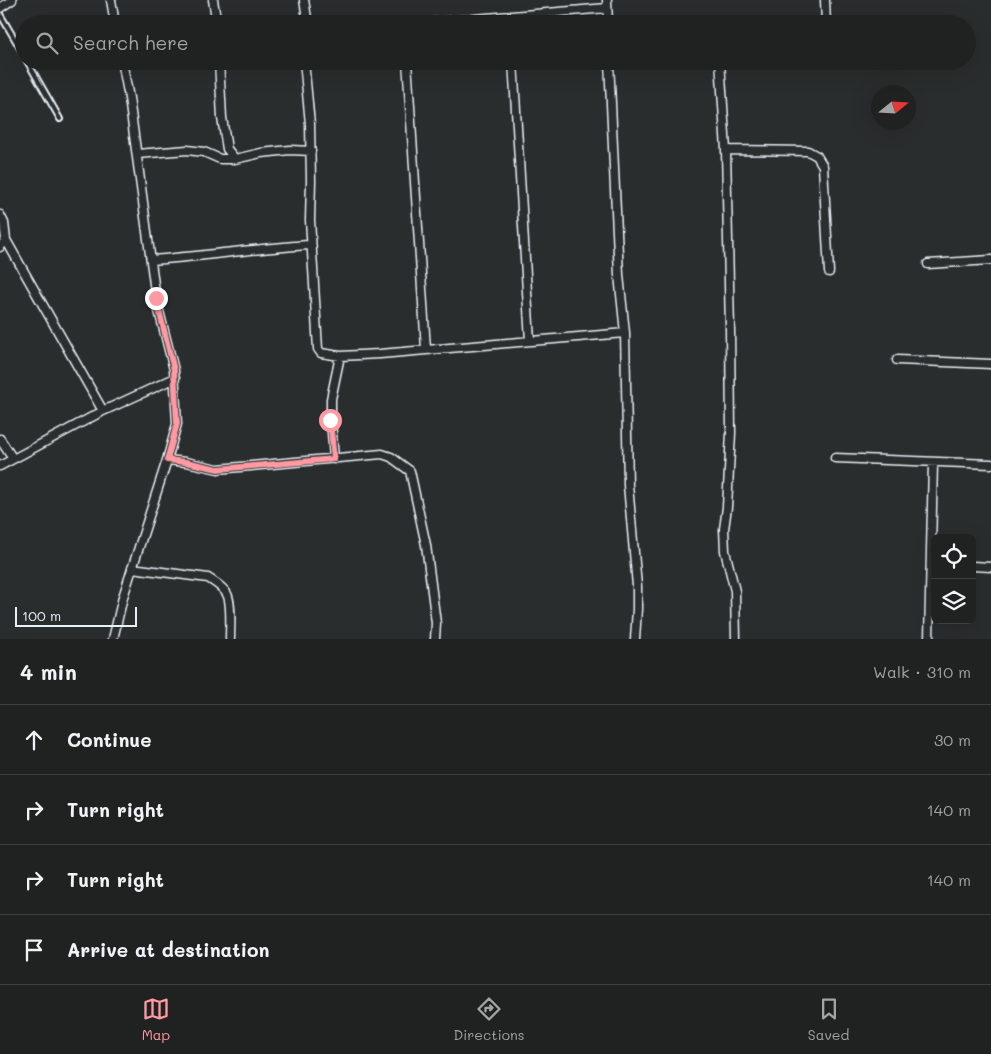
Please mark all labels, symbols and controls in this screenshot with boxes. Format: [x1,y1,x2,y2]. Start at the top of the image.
search box [15,15,976,70]
icon: search [33,29,61,57]
text: Search here [73,30,189,55]
north arrow [871,85,916,130]
route end [145,287,168,310]
route start [319,409,342,432]
map controls [931,534,976,624]
button: locate [931,534,976,579]
button: layers [931,579,976,624]
scale bar [15,604,138,627]
text: 100 m [22,606,61,625]
text: 4 min [20,658,77,685]
text: Walk · 310 m [873,661,971,682]
icon: ahead [20,726,48,754]
text: Continue [67,727,152,752]
text: 30 m [934,729,971,750]
icon: right [20,796,48,824]
text: Turn right [67,797,164,822]
text: 140 m [927,799,971,820]
icon: right [20,866,48,894]
text: Turn right [67,867,164,892]
text: 140 m [927,869,971,890]
icon: arrive [20,936,48,964]
text: Arrive at destination [67,937,270,962]
tab: Map [142,995,170,1044]
tab: Directions [453,995,525,1044]
tab: Saved [808,995,849,1044]

